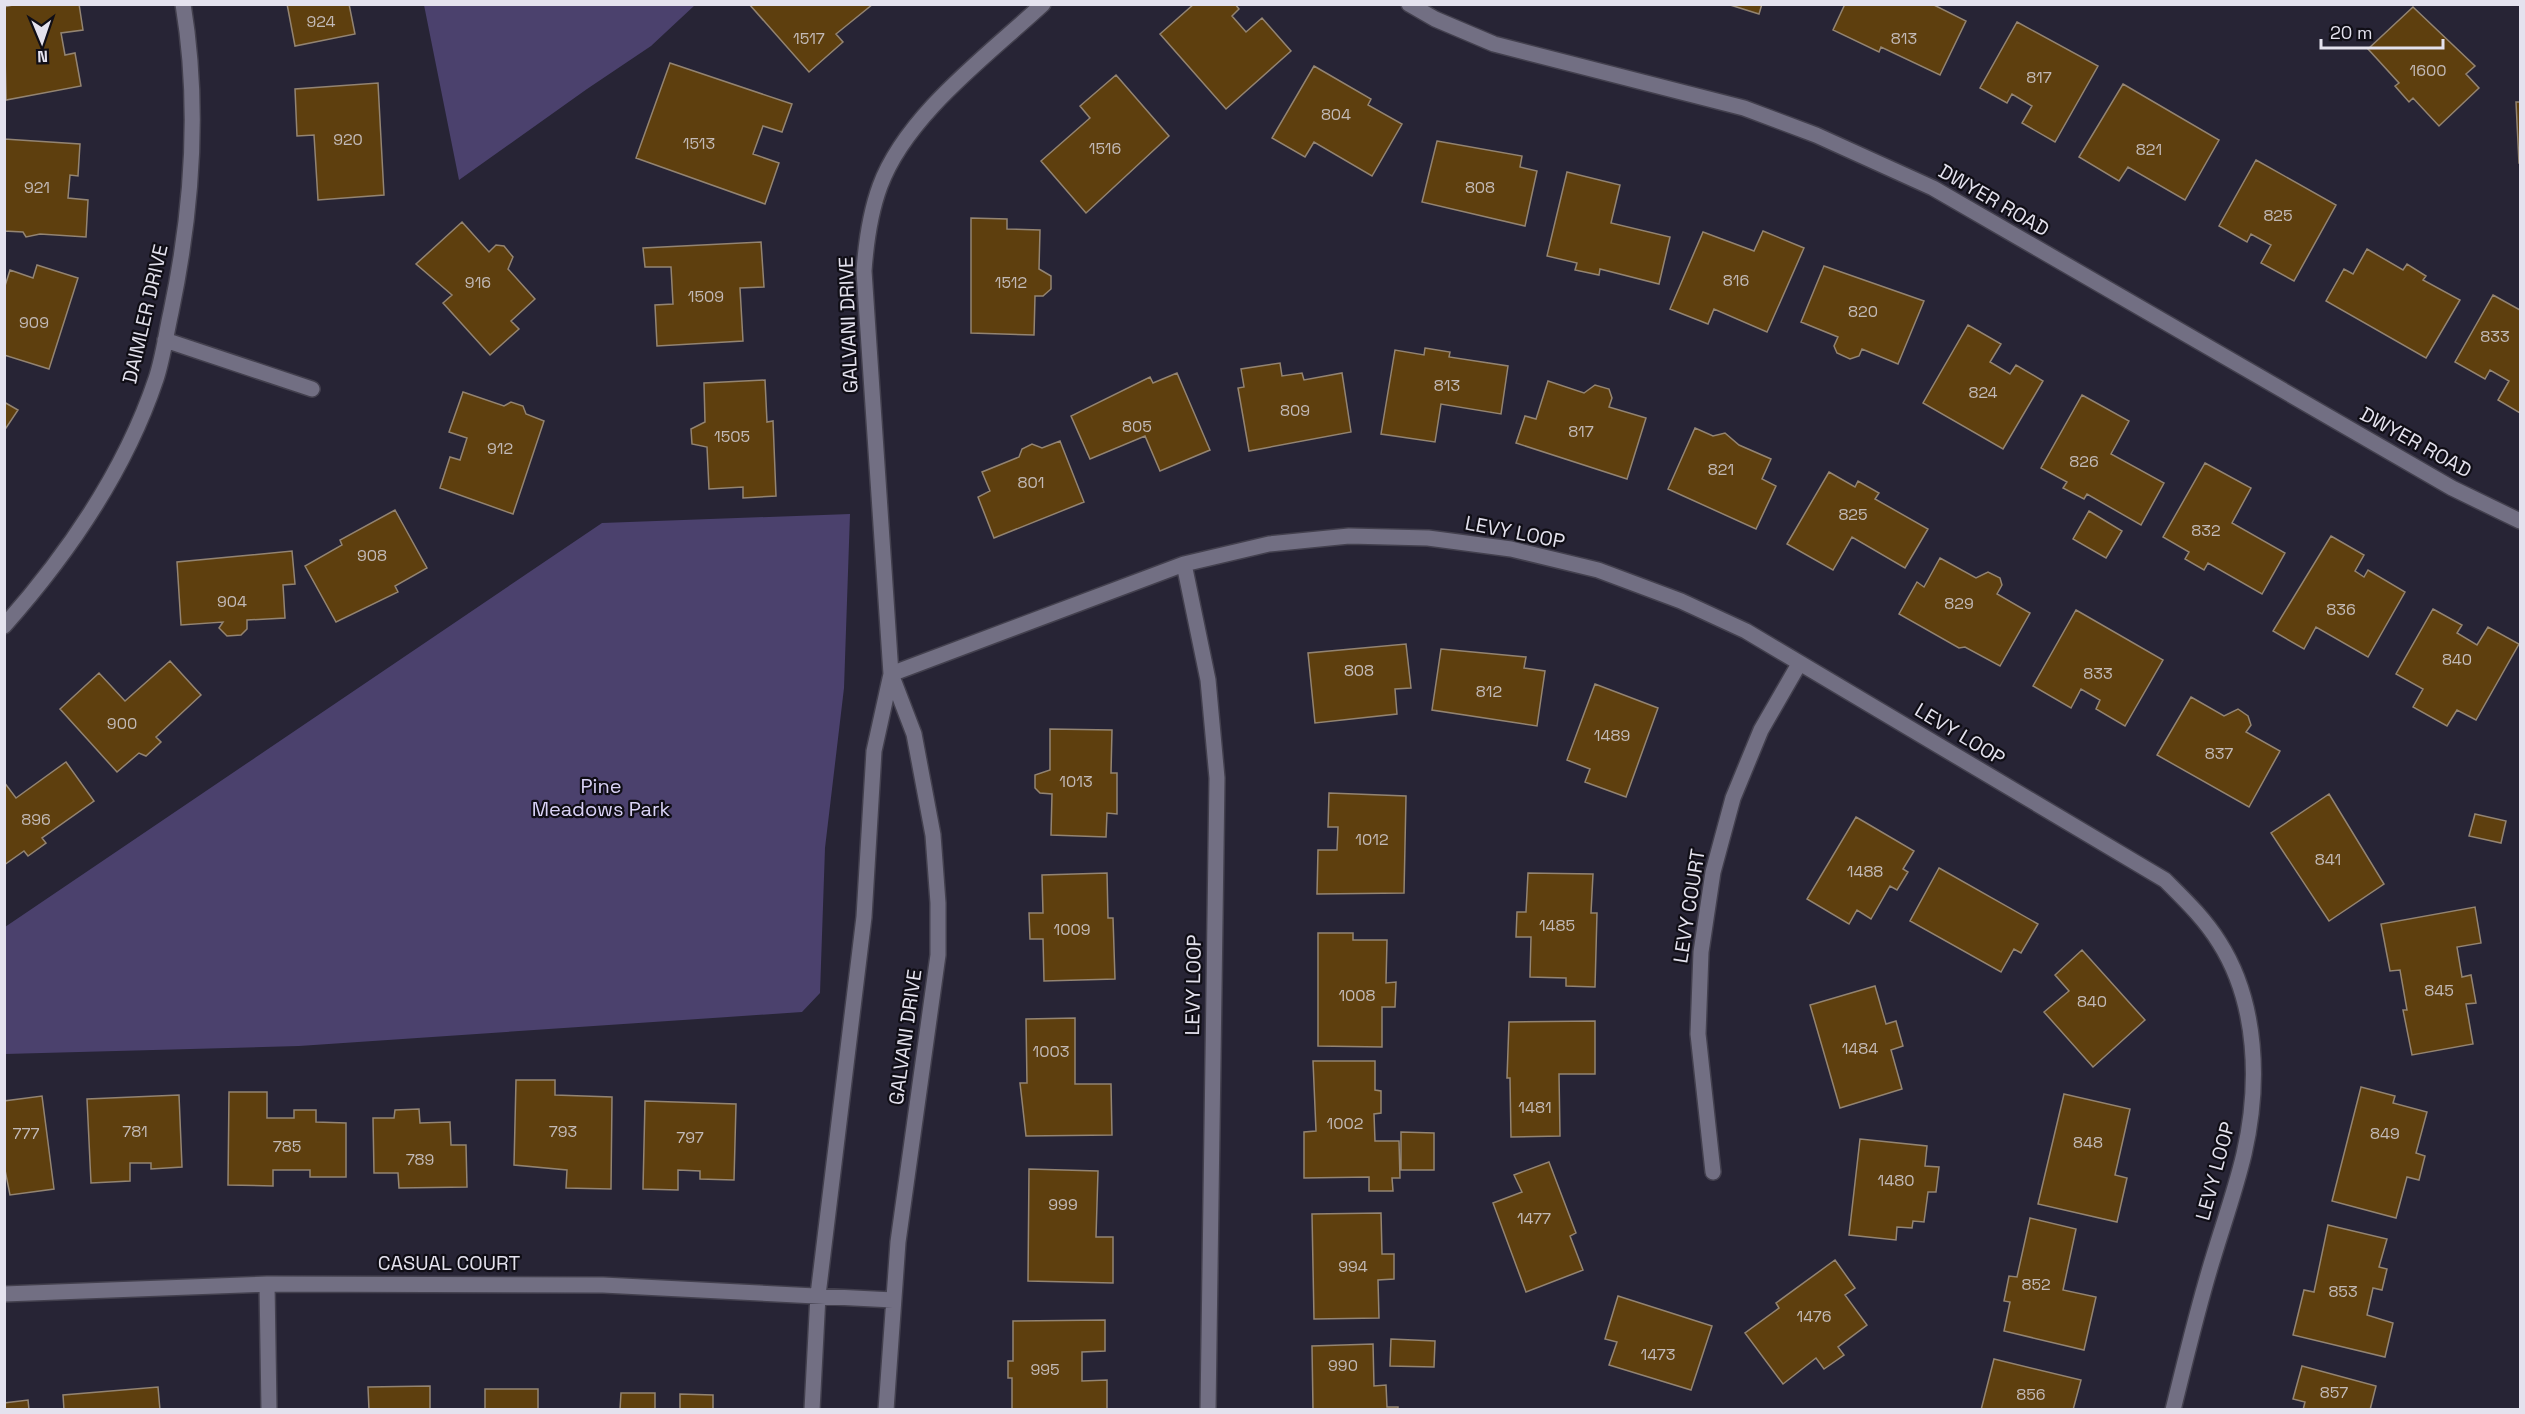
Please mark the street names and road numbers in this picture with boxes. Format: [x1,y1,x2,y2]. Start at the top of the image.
street label: DWYER ROAD [1934,158,2054,242]
street label: DAIMLER DRIVE [116,242,174,386]
street label: GALVANI DRIVE [833,256,863,394]
street label: DWYER ROAD [2356,401,2476,483]
street label: LEVY LOOP [1463,510,1567,554]
street label: LEVY LOOP [1910,697,2010,771]
street label: LEVY COURT [1667,847,1711,965]
street label: LEVY LOOP [1179,934,1207,1036]
street label: GALVANI DRIVE [883,967,927,1107]
street label: LEVY LOOP [2189,1119,2241,1223]
street label: CASUAL COURT [378,1250,520,1276]

